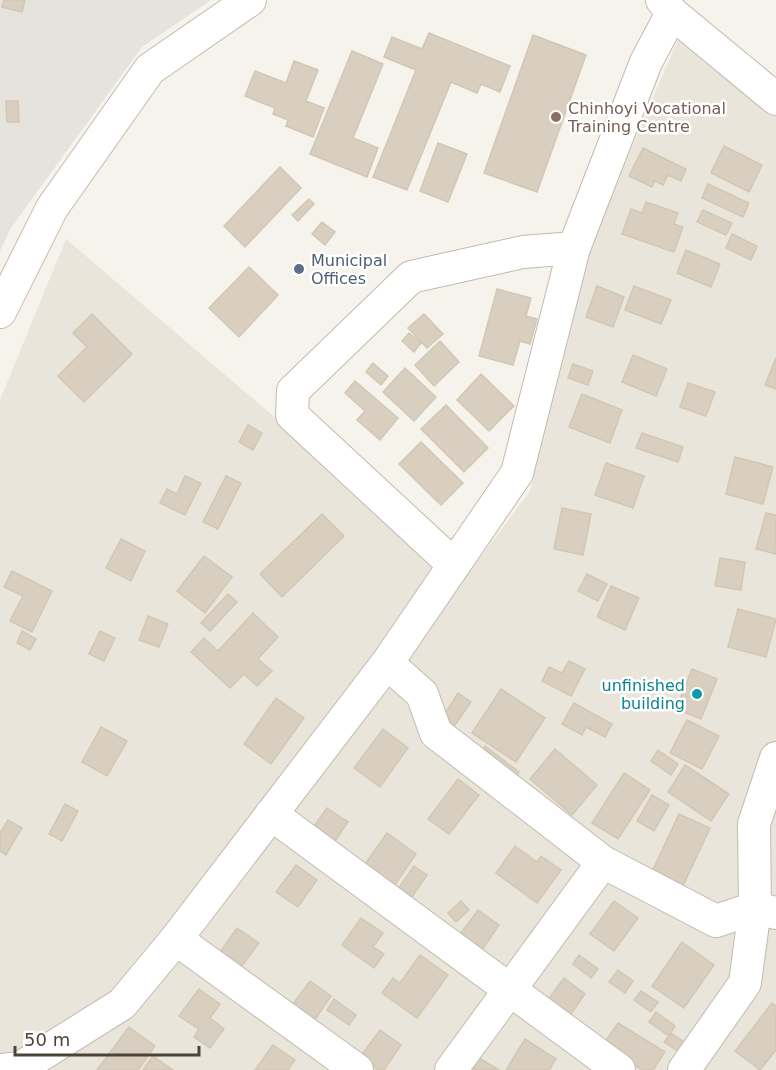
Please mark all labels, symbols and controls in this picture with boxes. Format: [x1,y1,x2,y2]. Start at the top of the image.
place label: Chinhoyi Vocational Training Centre [567,99,726,136]
marker: Chinhoyi Vocational Training Centre [549,110,563,124]
place label: Municipal Offices [311,251,387,288]
marker: Municipal Offices [292,262,306,276]
place label: unfinished building [602,676,685,713]
marker: unfinished building [690,687,704,701]
scale bar [15,1019,200,1057]
text: 50 m [24,1029,70,1050]

